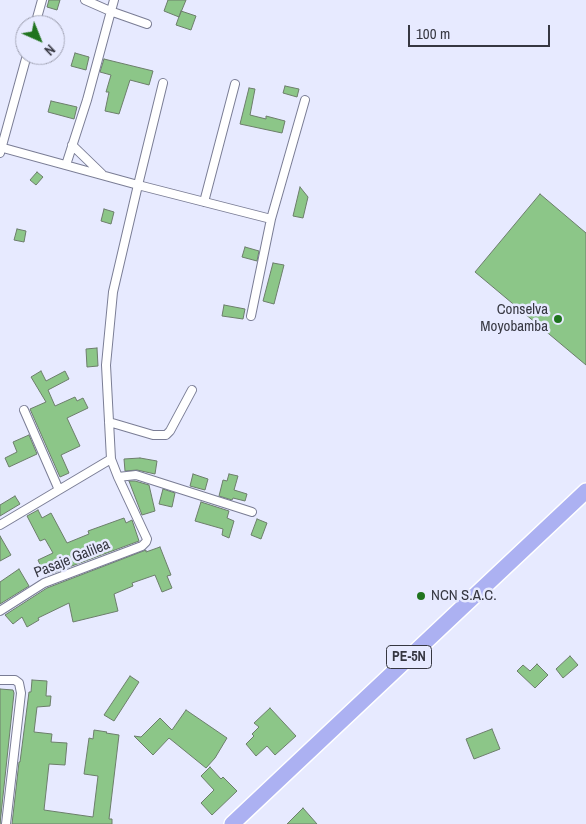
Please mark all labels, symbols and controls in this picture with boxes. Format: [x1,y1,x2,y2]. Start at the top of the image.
north arrow [15,15,65,65]
scale bar [411,15,554,47]
text: 100 m [416,23,450,44]
text: N [40,41,59,59]
place label: Conselva Moyobamba [480,301,548,336]
marker: Conselva Moyobamba [552,313,564,325]
street label: Pasaje Galilea [32,536,112,582]
place label: NCN S.A.C. [431,587,497,605]
marker: NCN S.A.C. [415,590,427,602]
road number: PE-5N [386,646,432,669]

